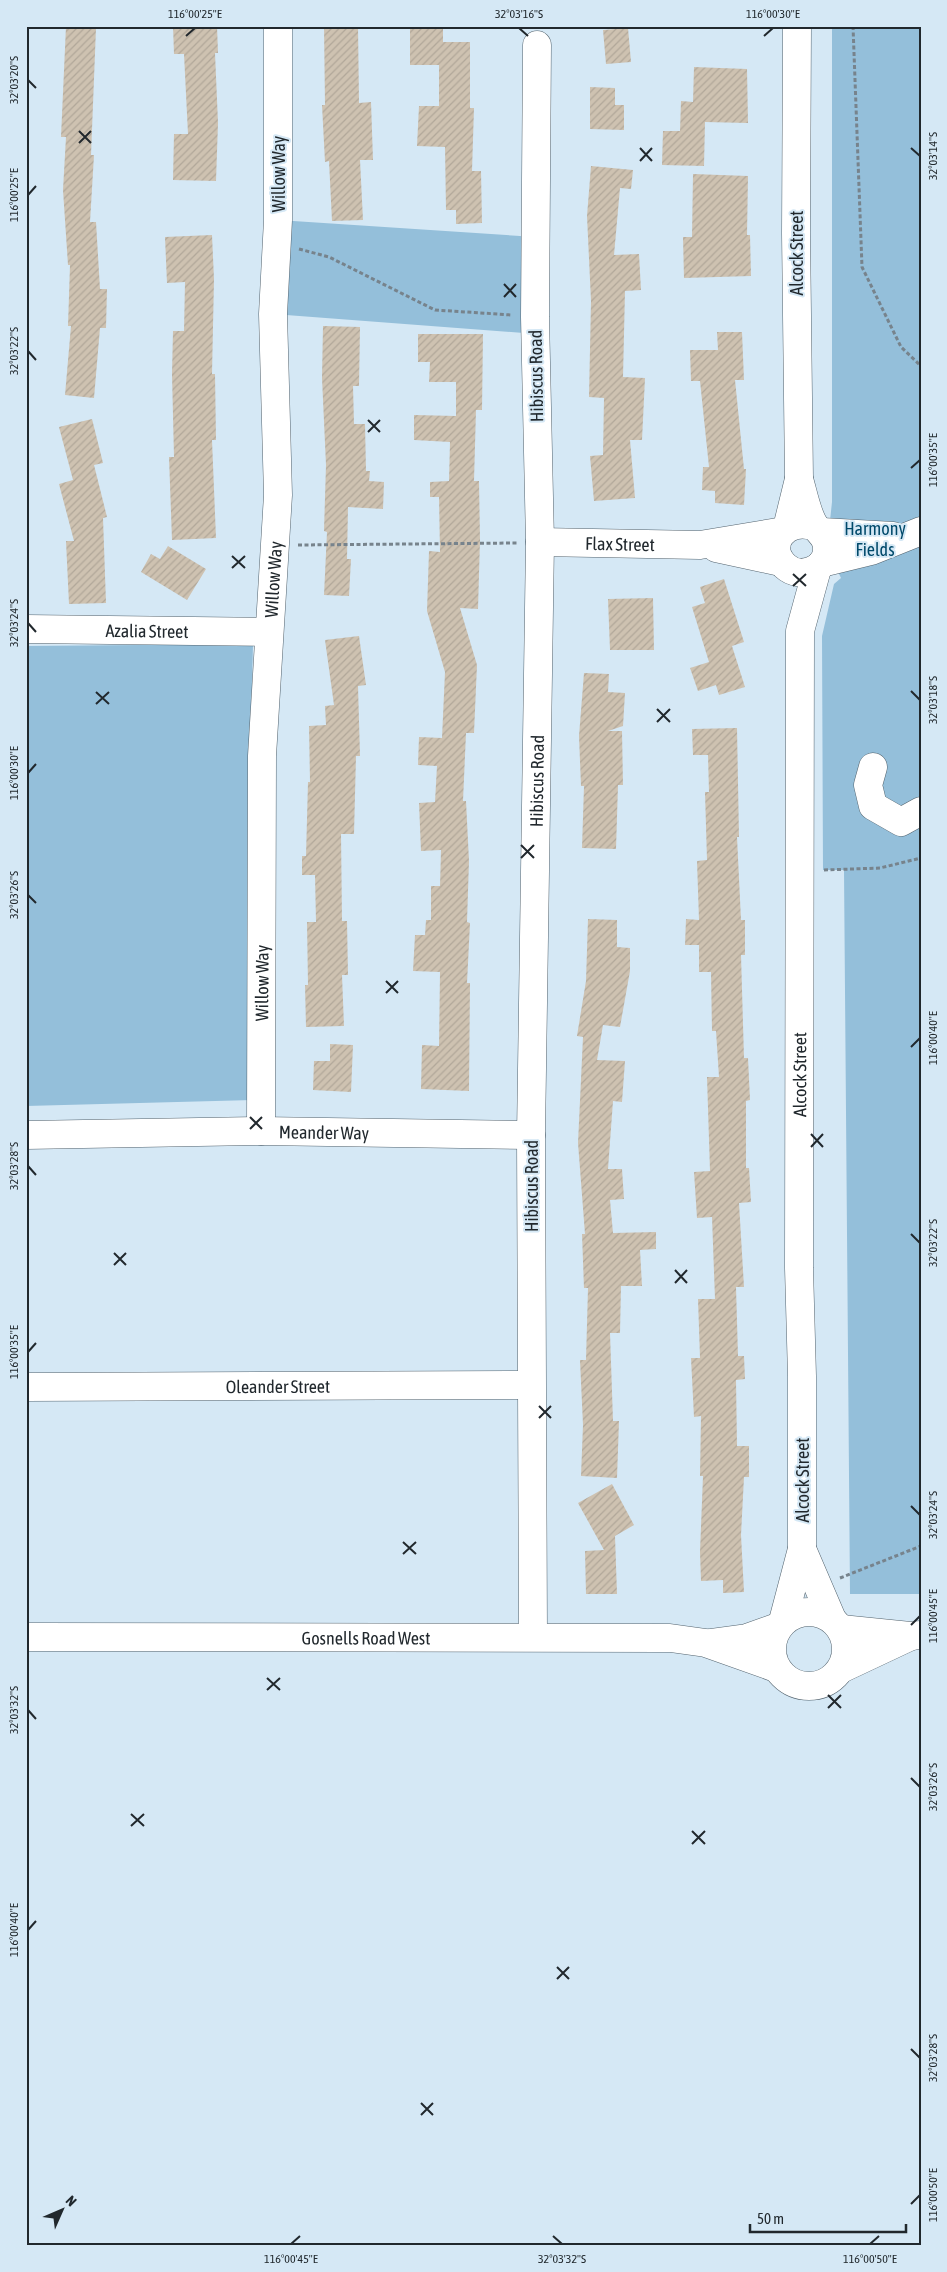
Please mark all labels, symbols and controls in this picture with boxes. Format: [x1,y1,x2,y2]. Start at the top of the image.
text: 116°00'25"E [168,7,222,21]
text: 32°03'16"S [495,7,543,21]
text: 116°00'30"E [746,7,800,21]
text: 32°03'20"S [7,56,21,104]
text: 32°03'14"S [926,132,940,180]
street label: Willow Way [268,136,289,212]
text: 116°00'25"E [7,168,21,222]
street label: Alcock Street [786,210,807,296]
text: 32°03'22"S [7,327,21,375]
street label: Hibiscus Road [525,330,547,422]
text: 116°00'35"E [926,433,940,487]
park label: Harmony Fields [844,518,906,560]
street label: Flax Street [585,532,655,555]
street label: Willow Way [260,541,286,618]
text: 32°03'24"S [7,599,21,647]
street label: Azalia Street [105,619,189,642]
text: 32°03'18"S [926,676,940,724]
street label: Hibiscus Road [525,735,548,827]
text: 116°00'30"E [7,746,21,800]
text: 32°03'26"S [7,871,21,919]
street label: Willow Way [251,945,272,1021]
text: 116°00'40"E [926,1011,940,1065]
street label: Alcock Street [789,1032,810,1117]
street label: Meander Way [279,1121,369,1143]
street label: Hibiscus Road [521,1140,542,1232]
text: 32°03'28"S [7,1142,21,1190]
text: 32°03'22"S [926,1219,940,1267]
text: 116°00'35"E [7,1325,21,1379]
street label: Oleander Street [226,1375,330,1397]
street label: Alcock Street [792,1437,813,1523]
text: 32°03'24"S [926,1491,940,1539]
text: 116°00'45"E [926,1589,940,1643]
street label: Gosnells Road West [302,1627,430,1648]
text: 32°03'32"S [7,1686,21,1734]
text: 32°03'26"S [926,1763,940,1811]
text: 116°00'40"E [7,1903,21,1957]
text: 32°03'28"S [926,2034,940,2082]
text: 116°00'50"E [926,2168,940,2222]
north arrow [38,2184,88,2234]
text: N [63,2192,80,2209]
scale bar [750,2202,906,2234]
text: 50 m [757,2210,784,2227]
text: 116°00'45"E [264,2252,318,2266]
text: 32°03'32"S [538,2252,586,2266]
text: 116°00'50"E [843,2252,897,2266]

